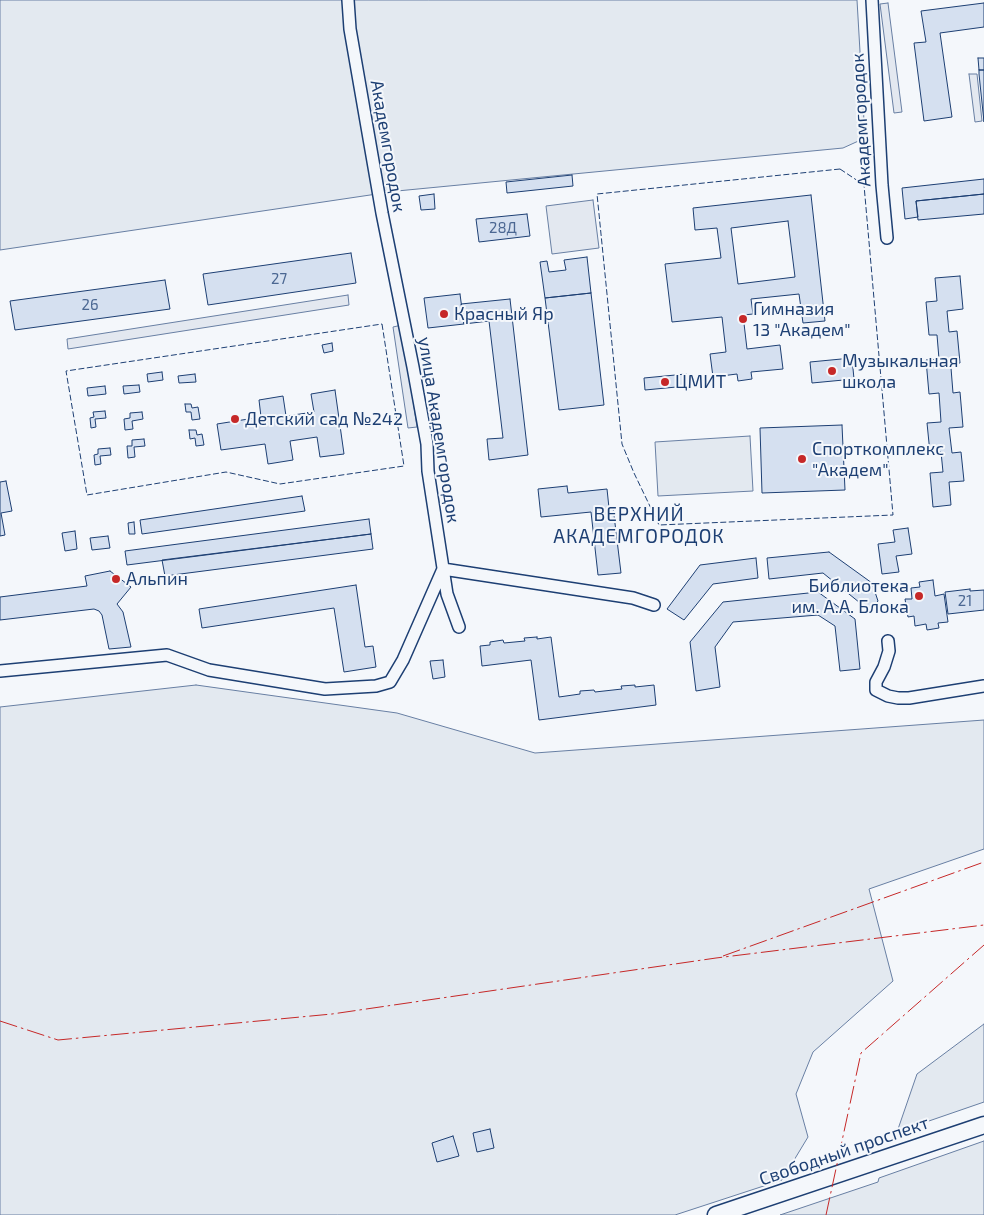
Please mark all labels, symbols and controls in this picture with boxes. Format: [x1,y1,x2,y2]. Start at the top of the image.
street label: Академгородок [847,53,875,187]
street label: Академгородок [366,78,410,214]
house number: 28Д [489,219,517,237]
house number: 27 [271,270,287,288]
house number: 26 [81,296,99,314]
place label: Гимназия 13 "Академ" [753,298,851,340]
place label: Красный Яр [454,303,554,325]
marker: Красный Яр [438,308,450,320]
marker: Гимназия 13 "Академ" [737,313,749,325]
street label: улица Академгородок [414,335,464,525]
place label: Музыкальная школа [842,350,958,392]
marker: Музыкальная школа [826,365,838,377]
place label: ЦМИТ [675,371,726,393]
marker: ЦМИТ [659,376,671,388]
place label: Детский сад №242 [245,408,403,430]
marker: Детский сад №242 [229,413,241,425]
place label: Спорткомплекс "Академ" [812,438,944,480]
marker: Спорткомплекс "Академ" [796,453,808,465]
district label: ВЕРХНИЙ АКАДЕМГОРОДОК [552,504,726,548]
place label: Альпин [126,568,188,590]
marker: Альпин [110,573,122,585]
place label: Библиотека им. А.А. Блока [791,575,909,618]
marker: Библиотека им. А.А. Блока [913,590,925,602]
house number: 21 [958,592,972,610]
street label: Свободный проспект [756,1112,932,1190]

